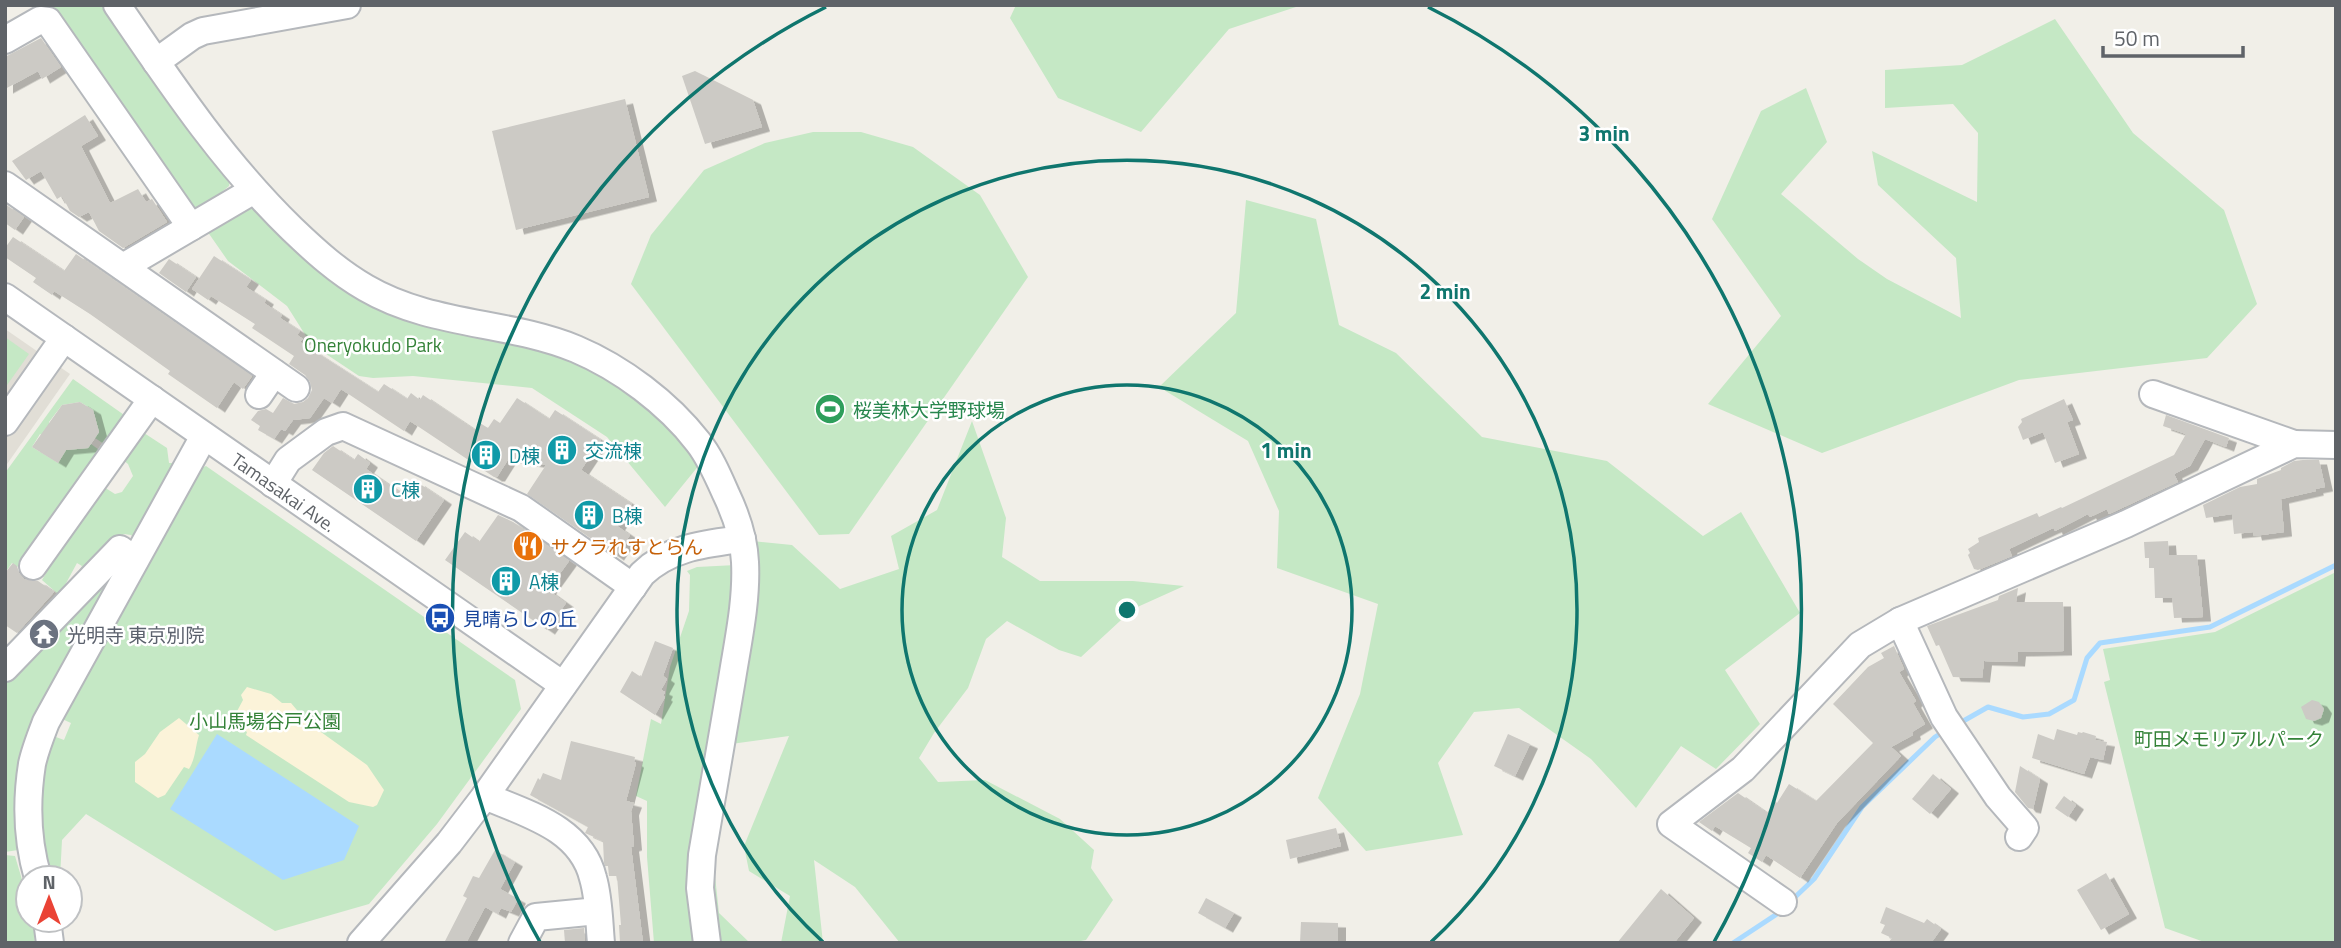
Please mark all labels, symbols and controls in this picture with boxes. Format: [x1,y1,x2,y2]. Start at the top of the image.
scale bar [2103,14,2243,58]
text: 50 m [2114,22,2160,54]
text: 3 min [1578,117,1630,149]
text: 2 min [1419,275,1471,307]
park label: Oneryokudo Park [304,330,442,359]
sports icon: 桜美林大学野球場 [813,392,847,426]
place label: 桜美林大学野球場 [853,395,1005,424]
building icon: 交流棟 [545,433,579,467]
text: 1 min [1260,434,1312,466]
place label: 交流棟 [585,436,642,465]
building icon: D棟 [469,438,503,472]
place label: D棟 [509,441,540,470]
street label: Tamasakai Ave. [226,445,342,539]
building icon: C棟 [351,472,385,506]
place label: C棟 [391,475,420,504]
building icon: B棟 [572,498,606,532]
place label: B棟 [612,501,643,530]
restaurant icon: サクラれすとらん [511,529,545,563]
place label: サクラれすとらん [551,532,703,561]
building icon: A棟 [489,564,523,598]
place label: A棟 [529,567,559,596]
centre of rings [1115,598,1139,622]
bus stop icon: 見晴らしの丘 [423,601,457,635]
place label: 見晴らしの丘 [463,604,577,633]
temple icon: 光明寺 東京別院 [27,617,61,651]
place label: 光明寺 東京別院 [67,620,204,649]
park label: 小山馬場谷戸公園 [189,706,341,735]
park label: 町田メモリアルパーク [2134,724,2324,753]
north arrow [14,864,84,934]
text: N [42,867,56,896]

